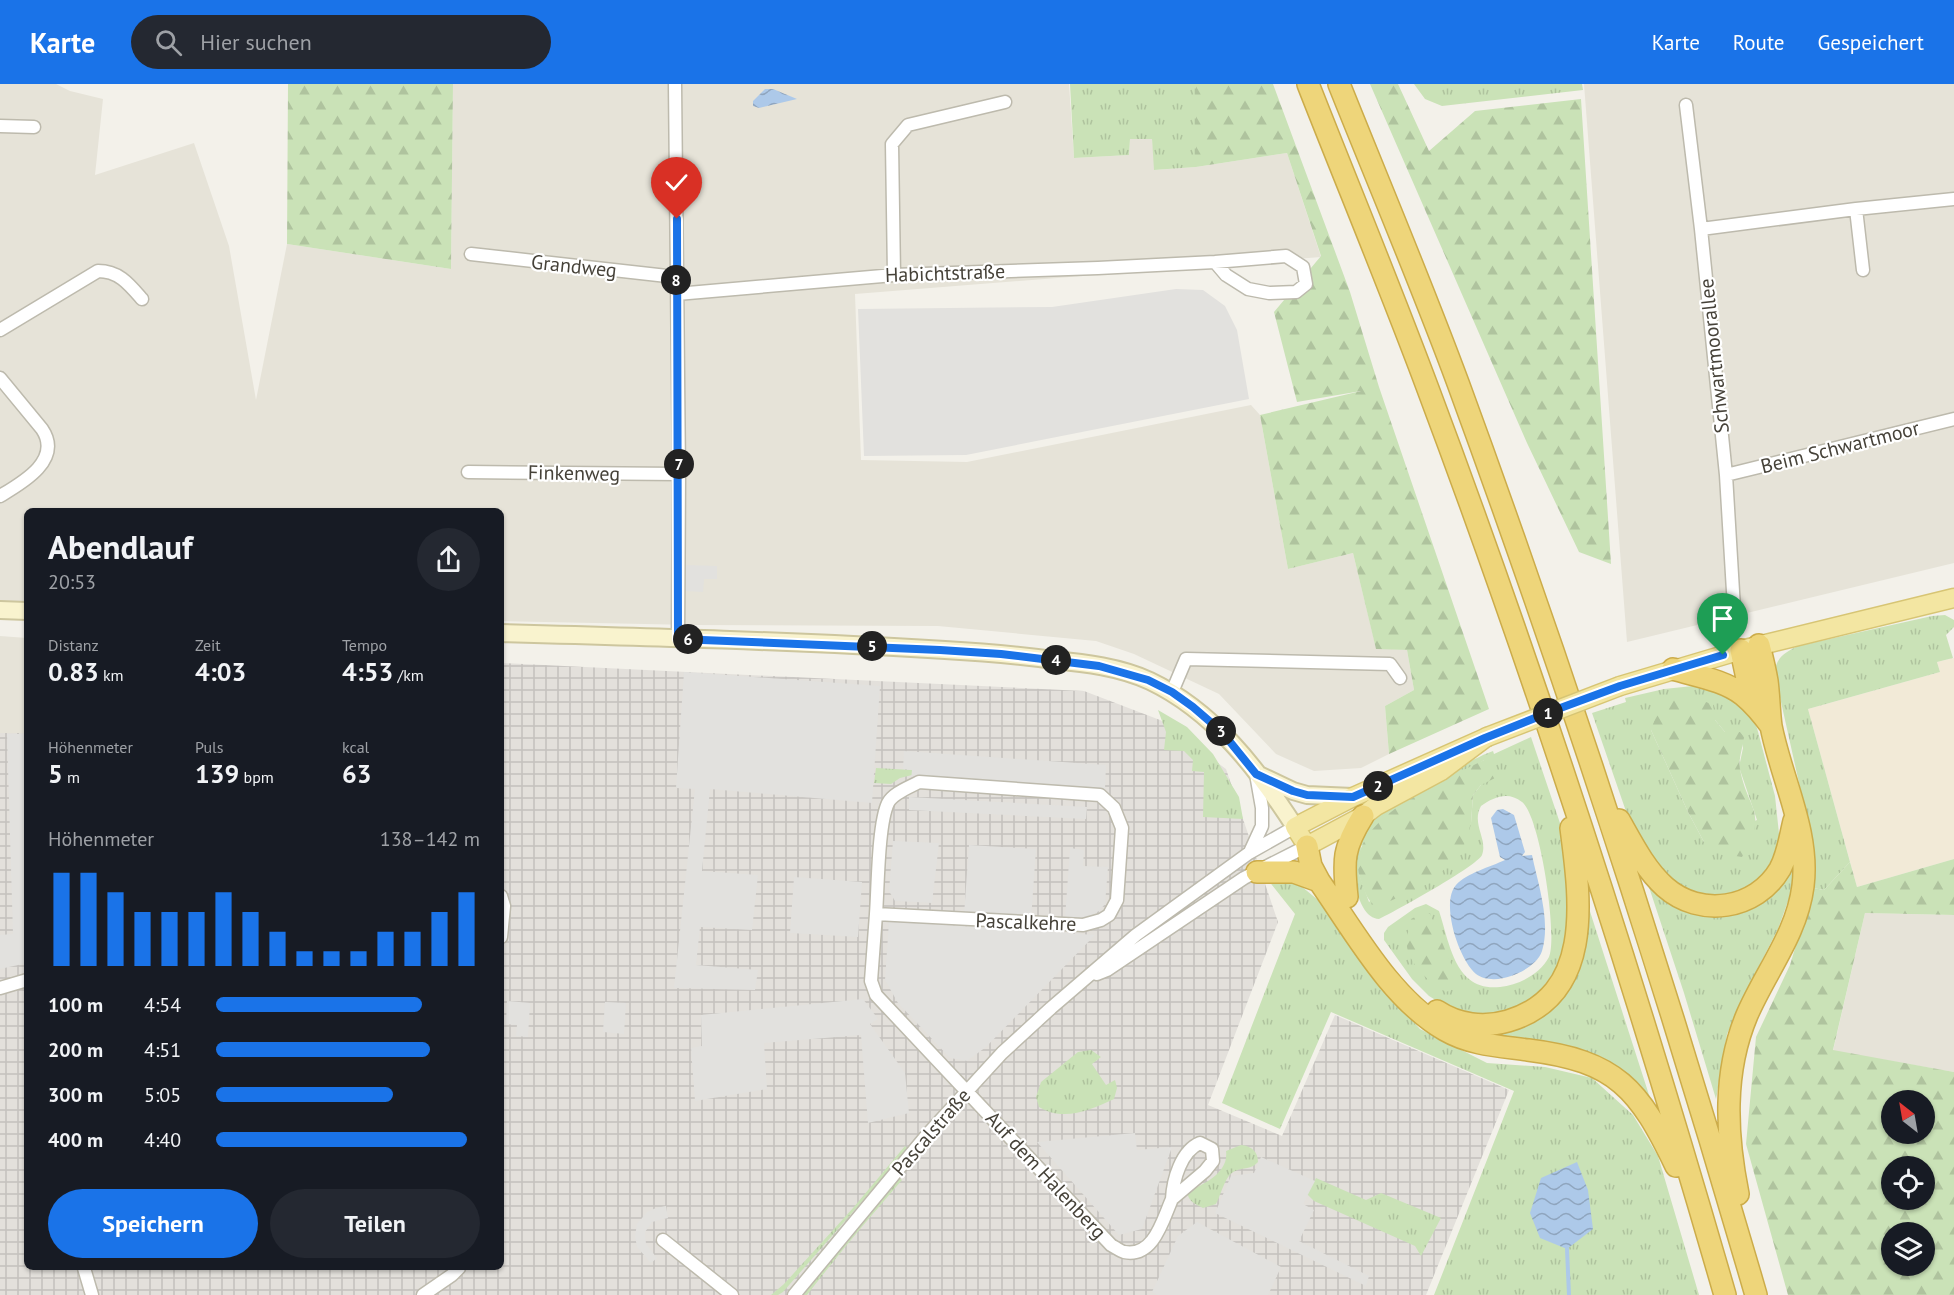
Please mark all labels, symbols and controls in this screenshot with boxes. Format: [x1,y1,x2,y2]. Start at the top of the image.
search box [131,15,551,69]
text: Karte [30,24,95,61]
icon: search [152,26,185,59]
text: Hier suchen [200,28,312,56]
text: Karte [1652,29,1700,56]
text: Route [1733,29,1784,56]
text: Gespeichert [1817,29,1924,56]
pin [651,157,702,219]
icon: check [660,166,693,199]
street label: Grandweg [530,249,618,283]
street label: Habichtstraße [884,258,1006,288]
pin: 8 [661,265,691,295]
text: 8 [671,270,681,290]
street label: Schwartmoorallee [1693,277,1735,435]
street label: Beim Schwartmoor [1758,415,1922,479]
pin: 7 [664,449,694,479]
text: 7 [674,454,684,474]
street label: Finkenweg [528,459,620,487]
text: Abendlauf [48,525,193,568]
button: share [417,528,480,591]
text: 20:53 [48,569,96,595]
pin [1697,593,1748,655]
icon: arrive [1706,602,1739,635]
pin: 6 [673,624,703,654]
text: 6 [683,629,693,649]
pin: 5 [857,631,887,661]
text: Distanz [48,635,99,655]
text: Zeit [195,635,221,655]
text: Tempo [342,635,387,655]
text: 5 [867,636,877,656]
pin: 4 [1041,645,1071,675]
text: 4 [1051,650,1061,670]
text: 0.83 [48,655,99,688]
text: 4:03 [195,655,246,688]
text: 4:53 [342,655,393,688]
text: km [99,665,124,685]
text: /km [393,665,424,685]
pin: 1 [1533,698,1563,728]
text: 1 [1543,703,1553,723]
pin: 3 [1206,716,1236,746]
text: 3 [1216,721,1226,741]
text: Höhenmeter [48,737,133,757]
text: Puls [195,737,223,757]
text: kcal [342,737,369,757]
text: 5 [48,757,63,790]
text: 139 [195,757,239,790]
text: 63 [342,757,371,790]
text: m [63,767,80,787]
text: bpm [239,767,274,787]
pin: 2 [1363,771,1393,801]
text: 2 [1373,776,1383,796]
text: Höhenmeter [48,826,154,852]
text: 138–142 m [380,826,480,852]
street label: Pascalkehre [975,907,1077,937]
text: 100 m [48,992,103,1018]
text: 4:54 [144,992,181,1018]
text: 200 m [48,1037,103,1063]
text: 4:51 [144,1037,181,1063]
text: 300 m [48,1082,103,1108]
text: 5:05 [144,1082,181,1108]
street label: Pascalstraße [886,1083,976,1181]
north arrow [1881,1090,1935,1144]
map controls [1881,1090,1935,1276]
street label: Auf dem Halenberg [980,1106,1112,1244]
text: 400 m [48,1127,103,1153]
text: 4:40 [144,1127,181,1153]
button: locate [1881,1156,1935,1210]
button: Speichern [48,1189,258,1258]
button: Teilen [270,1189,480,1258]
button: layers [1881,1222,1935,1276]

